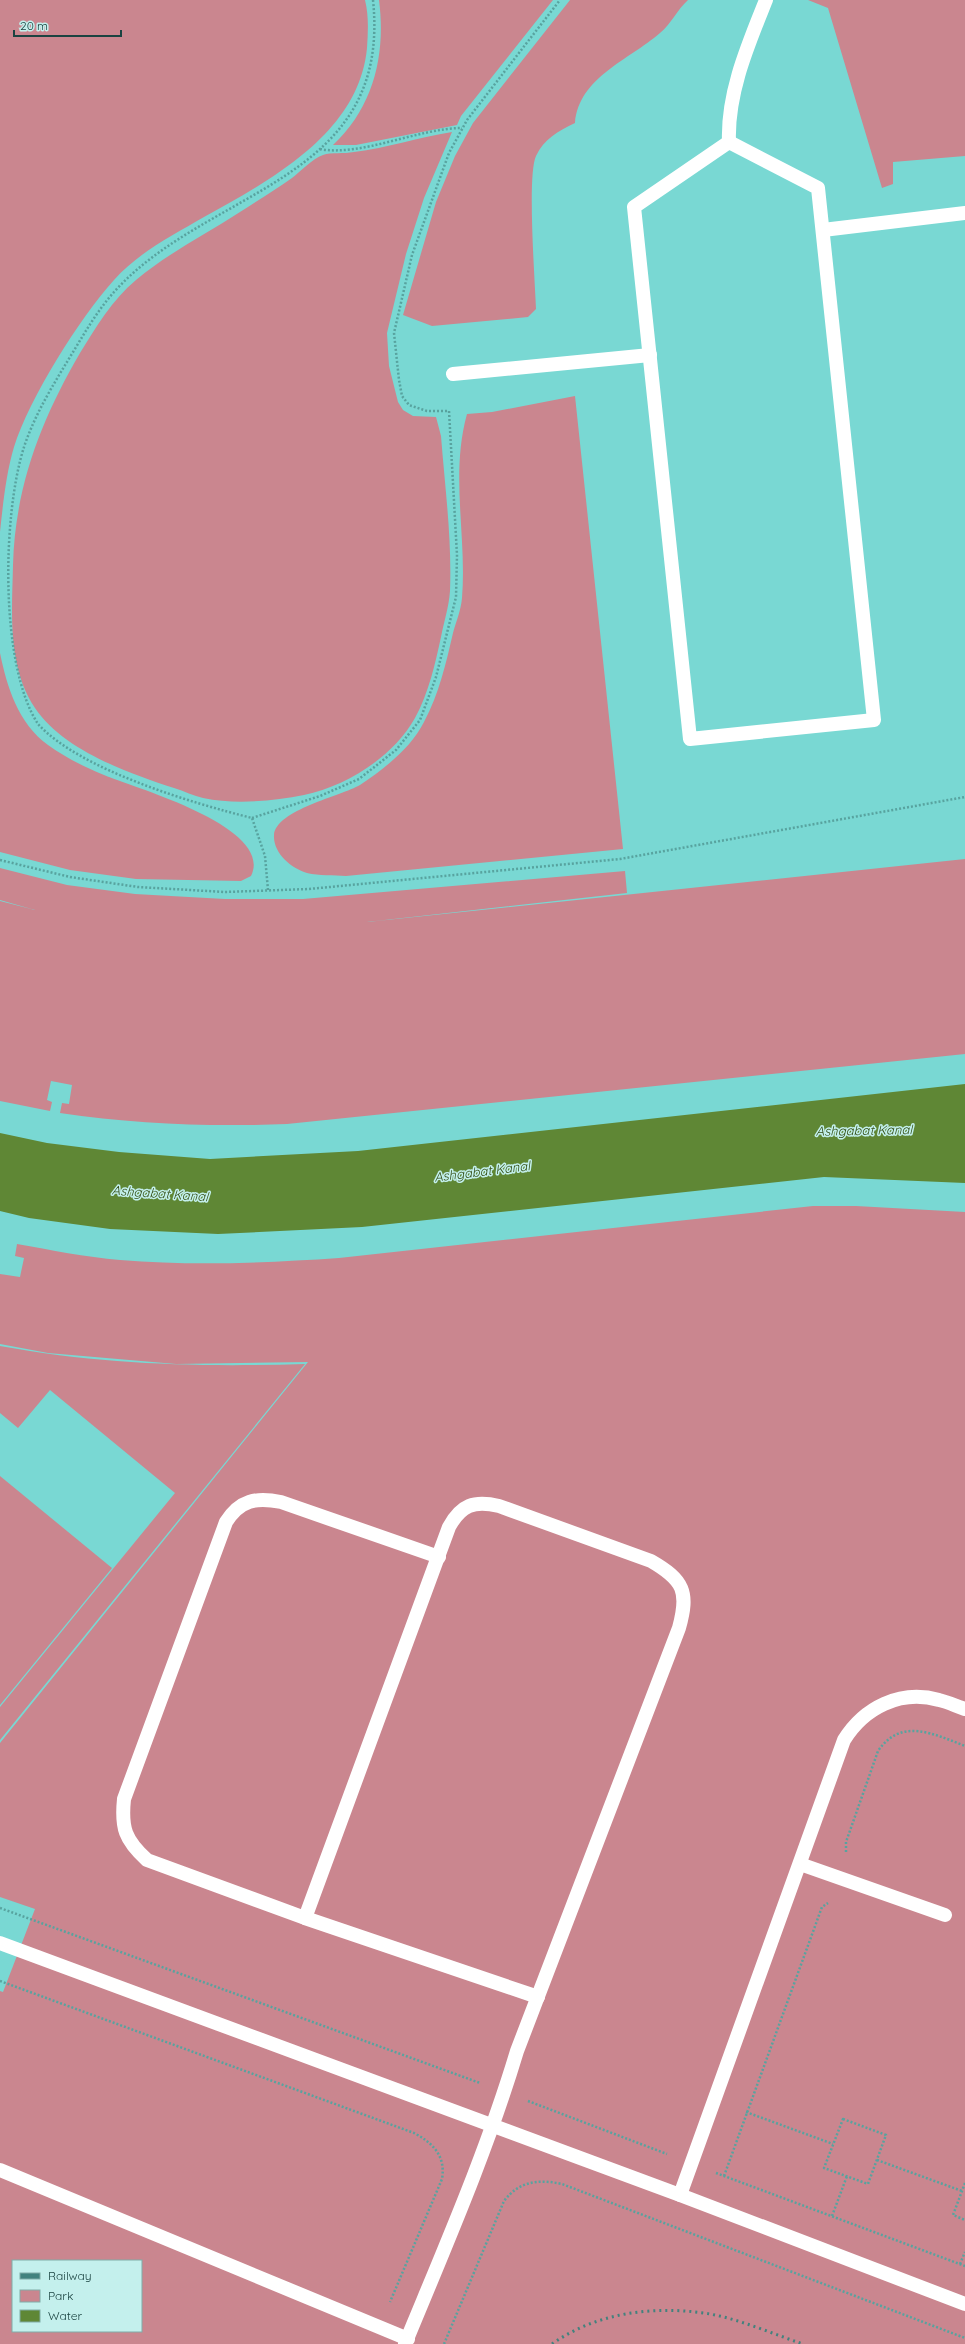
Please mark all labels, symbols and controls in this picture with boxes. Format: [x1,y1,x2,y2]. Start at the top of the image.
scale bar [14,12,121,38]
text: 20 m [20,18,48,33]
water label: Ashgabat Kanal [816,1121,914,1139]
water label: Ashgabat Kanal [433,1157,533,1185]
water label: Ashgabat Kanal [111,1182,211,1204]
legend [12,2260,142,2332]
text: Railway [48,2268,92,2283]
text: Park [48,2288,73,2303]
text: Water [48,2308,83,2323]

